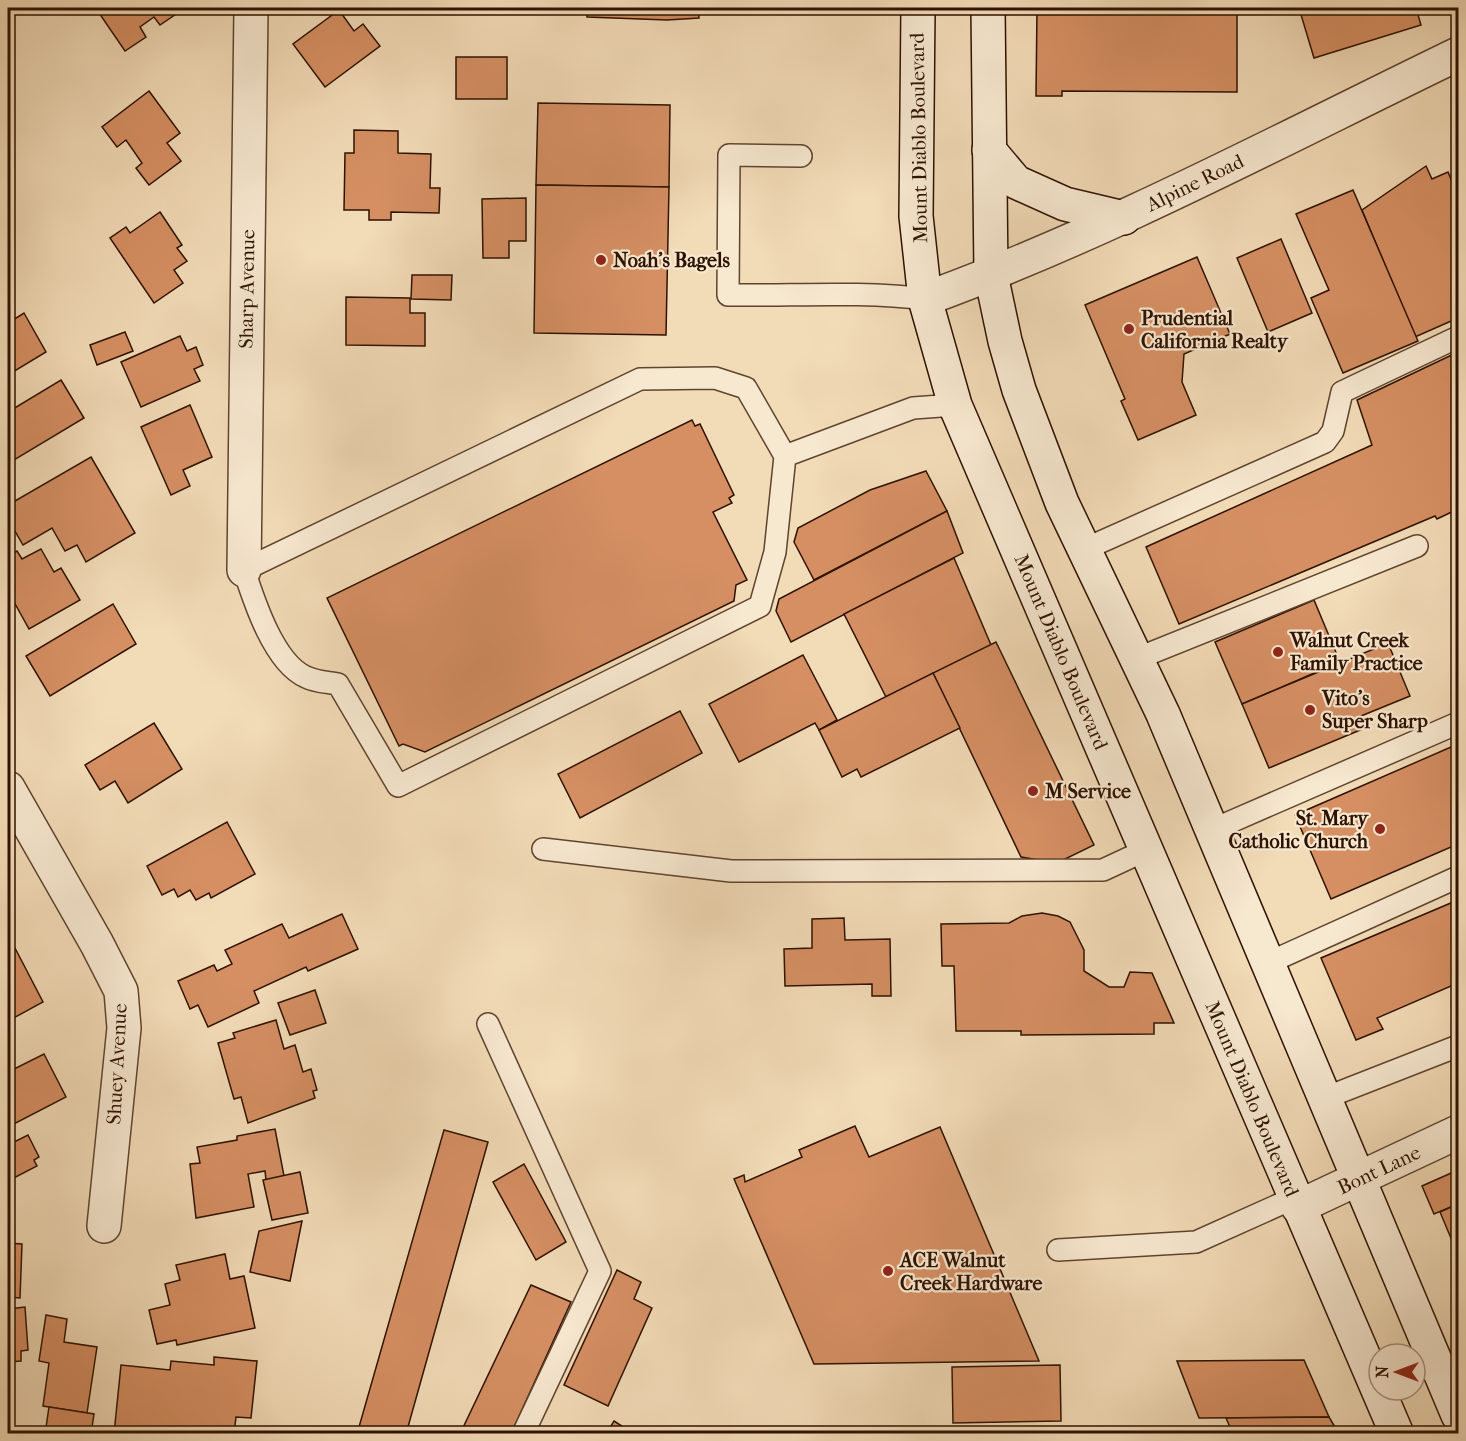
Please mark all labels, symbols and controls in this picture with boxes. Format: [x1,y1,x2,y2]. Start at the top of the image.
street label: Mount Diablo Boulevard [906,32,932,243]
street label: Alpine Road [1142,149,1248,217]
street label: Sharp Avenue [234,229,260,349]
place label: Noah's Bagels [613,249,730,272]
marker: Noah's Bagels [594,253,608,267]
place label: Prudential California Realty [1141,307,1289,353]
marker: Prudential California Realty [1122,322,1136,336]
street label: Mount Diablo Boulevard [1009,551,1113,754]
place label: Walnut Creek Family Practice [1289,629,1423,675]
marker: Walnut Creek Family Practice [1271,645,1285,659]
place label: Vito's Super Sharp [1321,687,1428,733]
marker: Vito's Super Sharp [1303,703,1317,717]
place label: M Service [1044,780,1131,803]
marker: M Service [1026,784,1040,798]
place label: St. Mary Catholic Church [1228,807,1369,853]
marker: St. Mary Catholic Church [1373,822,1387,836]
street label: Mount Diablo Boulevard [1200,998,1304,1201]
street label: Shuey Avenue [102,1003,132,1125]
street label: Bont Lane [1334,1141,1424,1199]
place label: ACE Walnut Creek Hardware [898,1249,1042,1295]
marker: ACE Walnut Creek Hardware [881,1264,895,1278]
north arrow [1367,1342,1427,1402]
text: N [1373,1365,1392,1378]

